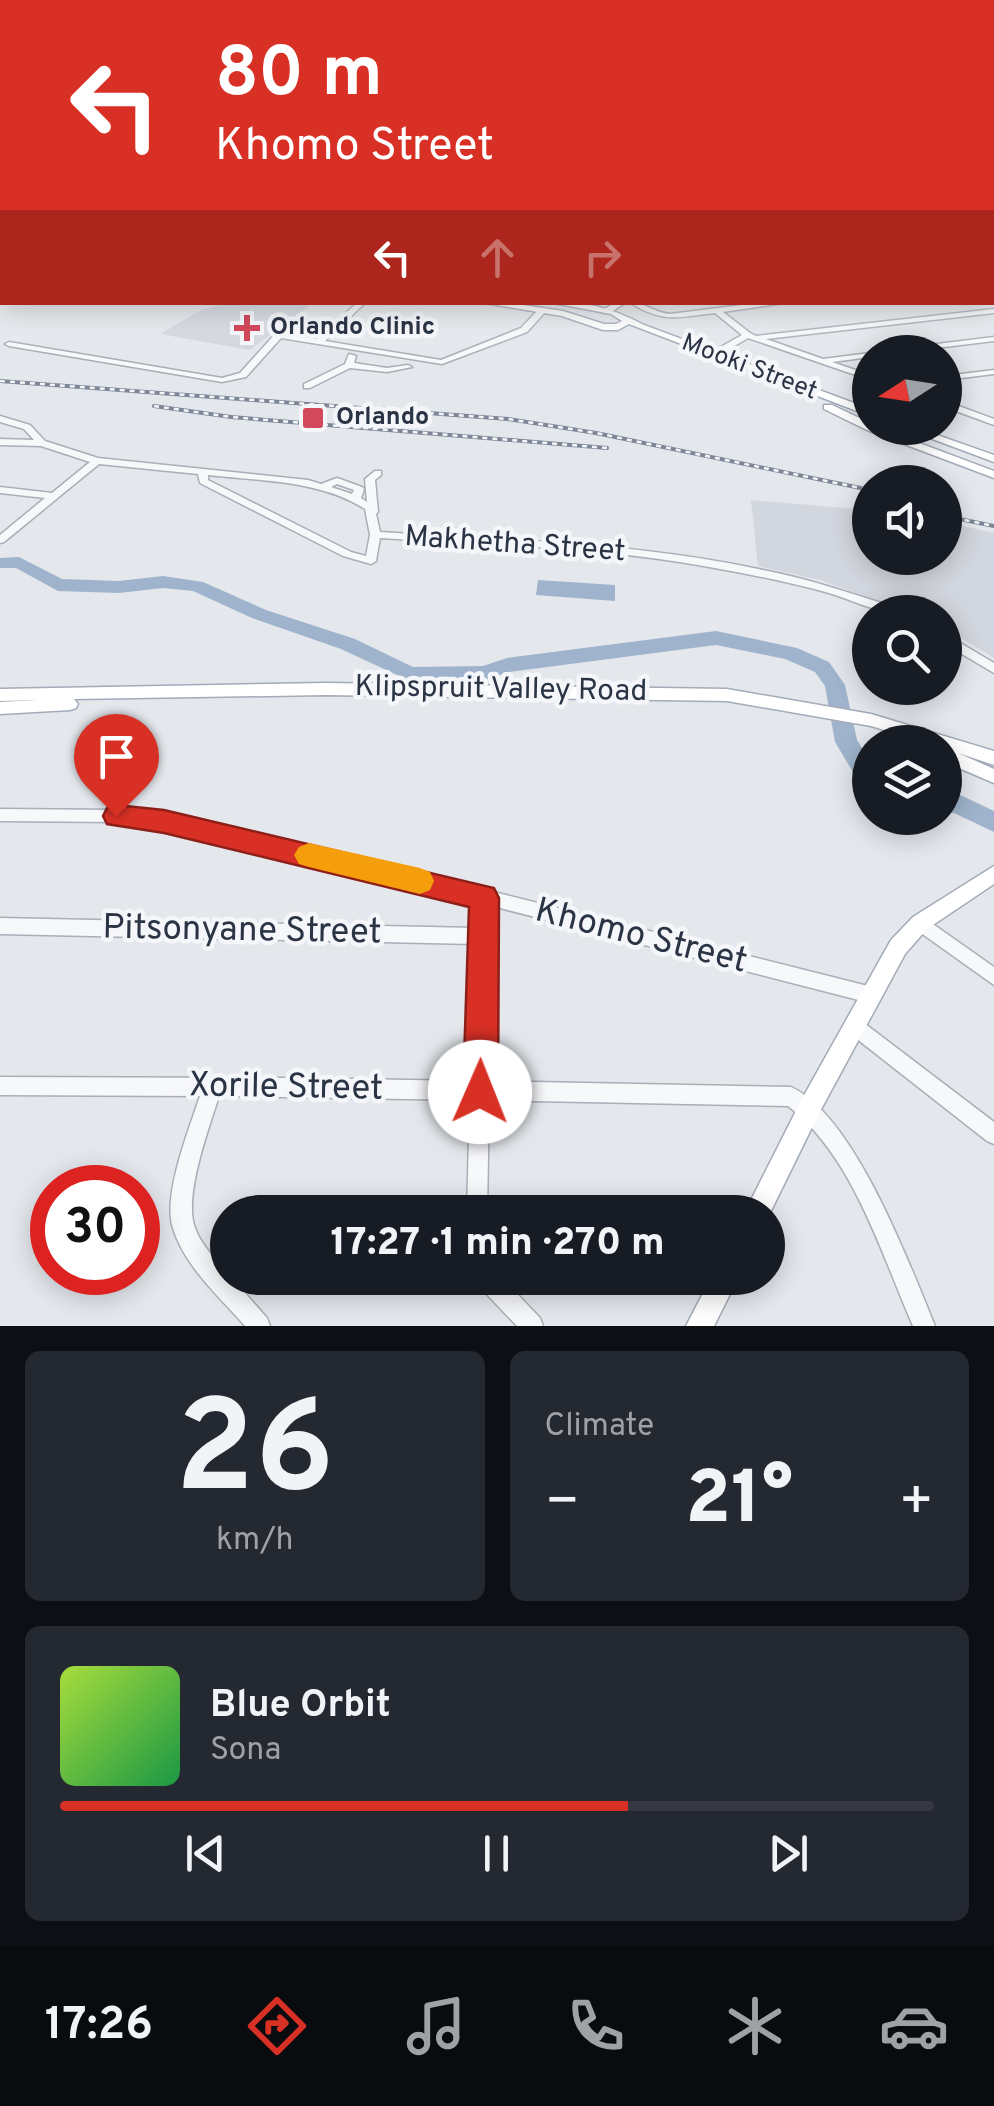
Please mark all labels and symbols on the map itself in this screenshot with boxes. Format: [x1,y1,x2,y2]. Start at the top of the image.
place label: Orlando Clinic [270,312,435,344]
marker: Orlando Clinic [234,315,260,341]
street label: Mooki Street [677,327,821,409]
north arrow [852,335,962,445]
place label: Orlando [336,402,429,434]
marker: Orlando [300,405,326,431]
street label: Makhetha Street [403,519,627,571]
street label: Klipspruit Valley Road [354,669,648,711]
pin [74,714,159,817]
street label: Khomo Street [530,889,752,985]
street label: Pitsonyane Street [102,907,382,955]
position arrow [428,1040,532,1144]
street label: Xorile Street [188,1064,384,1112]
speed limit sign: 30 [30,1165,160,1295]

